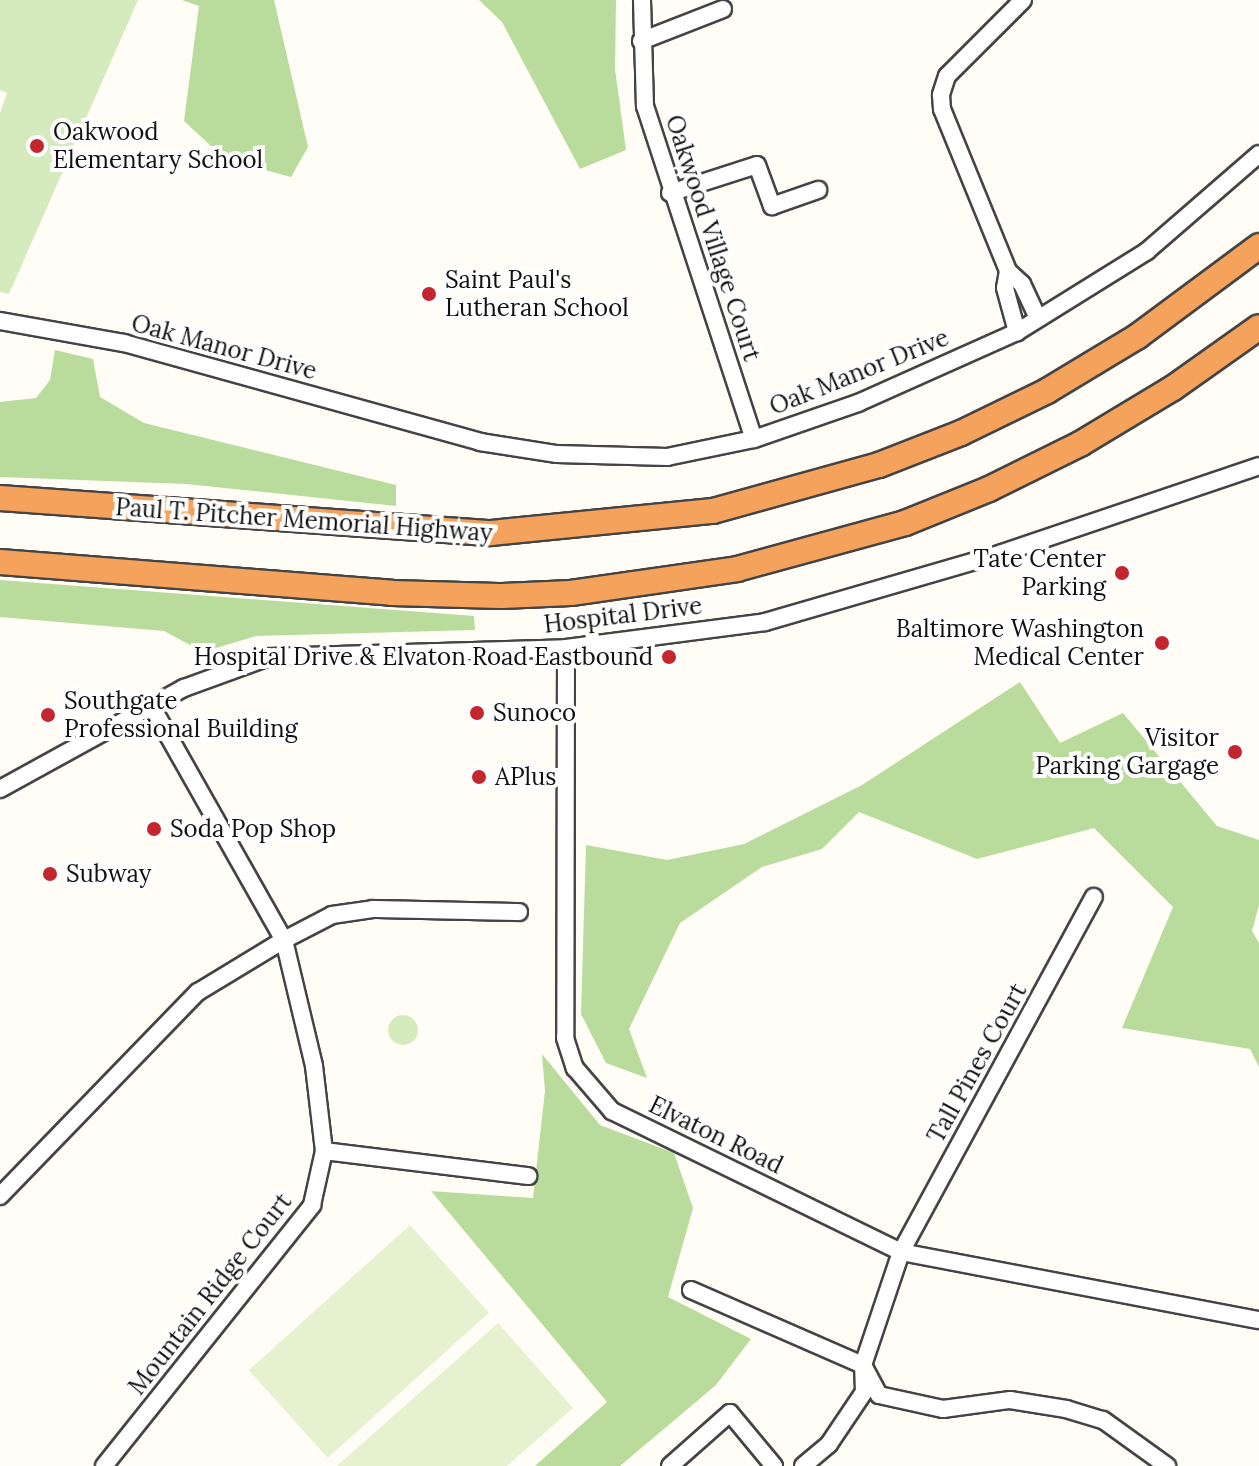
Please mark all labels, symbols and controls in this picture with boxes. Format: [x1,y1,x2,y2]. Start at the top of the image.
street label: Oakwood Village Court [660,111,766,365]
place label: Oakwood Elementary School [53,118,263,174]
marker: Oakwood Elementary School [28,137,46,155]
place label: Saint Paul's Lutheran School [445,266,629,322]
marker: Saint Paul's Lutheran School [420,285,438,303]
street label: Oak Manor Drive [128,308,320,386]
street label: Oak Manor Drive [765,323,953,421]
street label: Paul T. Pitcher Memorial Highway [114,492,494,548]
place label: Tate Center Parking [974,545,1106,601]
marker: Tate Center Parking [1113,564,1131,582]
street label: Hospital Drive [542,591,704,639]
place label: Baltimore Washington Medical Center [896,615,1144,671]
marker: Baltimore Washington Medical Center [1151,632,1173,654]
place label: Hospital Drive & Elvaton Road Eastbound [194,643,653,671]
marker: Hospital Drive & Elvaton Road Eastbound [660,648,678,666]
place label: Southgate Professional Building [64,687,298,743]
place label: Sunoco [493,699,576,727]
marker: Sunoco [468,704,486,722]
marker: Southgate Professional Building [39,706,57,724]
place label: Visitor Parking Gargage [1035,724,1219,780]
marker: Visitor Parking Gargage [1226,743,1244,761]
place label: APlus [495,763,556,791]
marker: APlus [470,768,488,786]
place label: Soda Pop Shop [170,815,336,843]
marker: Soda Pop Shop [145,820,163,838]
place label: Subway [66,860,151,888]
marker: Subway [41,865,59,883]
street label: Tall Pines Court [921,978,1033,1148]
street label: Elvaton Road [644,1090,788,1180]
street label: Mountain Ridge Court [122,1188,298,1400]

